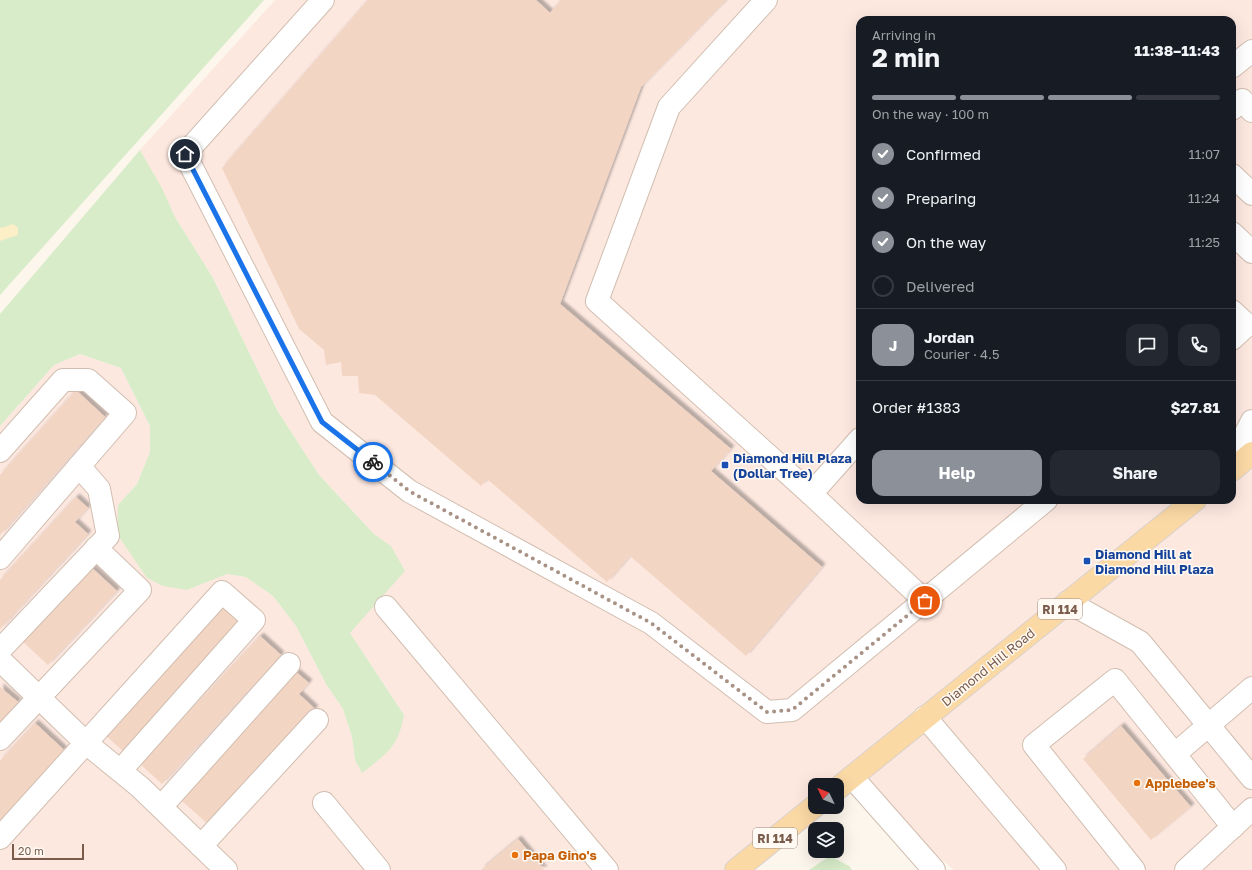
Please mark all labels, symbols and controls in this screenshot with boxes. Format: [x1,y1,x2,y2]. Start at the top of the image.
text: Arriving in [872,27,936,43]
text: 11:38–11:43 [1134,41,1220,59]
text: 2 min [872,42,940,73]
text: On the way · 100 m [872,106,989,122]
pin [168,137,202,171]
icon: home [174,143,196,165]
icon: check [872,143,894,165]
text: Confirmed [906,145,981,163]
text: 11:07 [1189,146,1220,162]
icon: check [872,187,894,209]
text: Preparing [906,189,976,207]
text: 11:24 [1188,190,1220,206]
icon: check [872,231,894,253]
text: On the way [906,233,986,251]
text: 11:25 [1188,234,1220,250]
text: Delivered [906,277,974,295]
button: chat [1126,324,1168,366]
button: phone [1178,324,1220,366]
text: Jordan [924,328,974,346]
text: J [889,336,897,354]
text: Courier · 4.5 [924,346,999,362]
text: Order #1383 [872,398,961,416]
text: $27.81 [1170,398,1220,416]
courier [353,442,393,482]
place label: Diamond Hill Plaza (Dollar Tree) [733,450,852,481]
button: Help [872,450,1042,496]
button: Share [1050,450,1220,496]
icon: bike [362,451,384,473]
marker: Diamond Hill Plaza (Dollar Tree) [720,460,730,470]
place label: Diamond Hill at Diamond Hill Plaza [1095,546,1214,577]
marker: Diamond Hill at Diamond Hill Plaza [1082,556,1092,566]
pin [908,584,942,618]
icon: bag [914,590,936,612]
road number: RI 114 [1038,599,1082,619]
street label: Diamond Hill Road [938,625,1038,709]
place label: Applebee's [1145,775,1216,791]
north arrow [808,778,844,814]
map controls [808,778,844,858]
marker: Applebee's [1132,778,1142,788]
button: layers [808,822,844,858]
road number: RI 114 [753,828,797,848]
scale bar [12,842,84,861]
text: 20 m [18,844,44,857]
place label: Papa Gino's [523,847,597,863]
marker: Papa Gino's [510,850,520,860]

